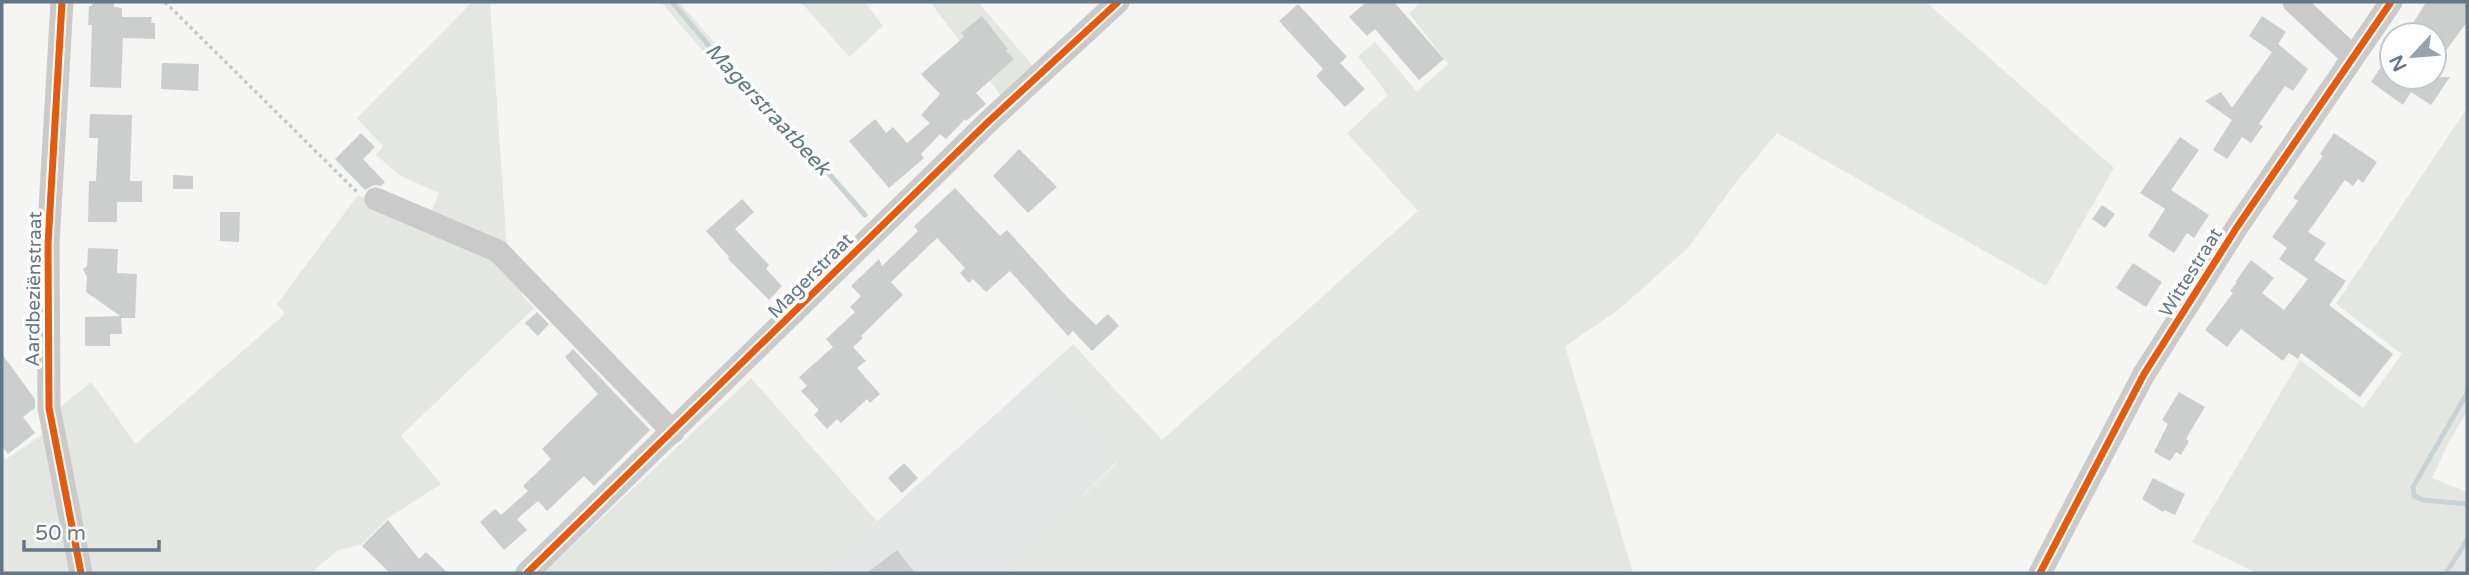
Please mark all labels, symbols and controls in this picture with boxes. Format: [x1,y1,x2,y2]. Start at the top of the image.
north arrow [2378,21,2448,91]
water label: Magerstraatbeek [700,38,836,182]
text: N [2385,51,2412,75]
street label: Aardbeziënstraat [22,211,46,367]
street label: Wittestraat [2155,224,2227,321]
street label: Magerstraat [764,229,858,323]
scale bar [24,508,159,552]
text: 50 m [35,521,86,546]

